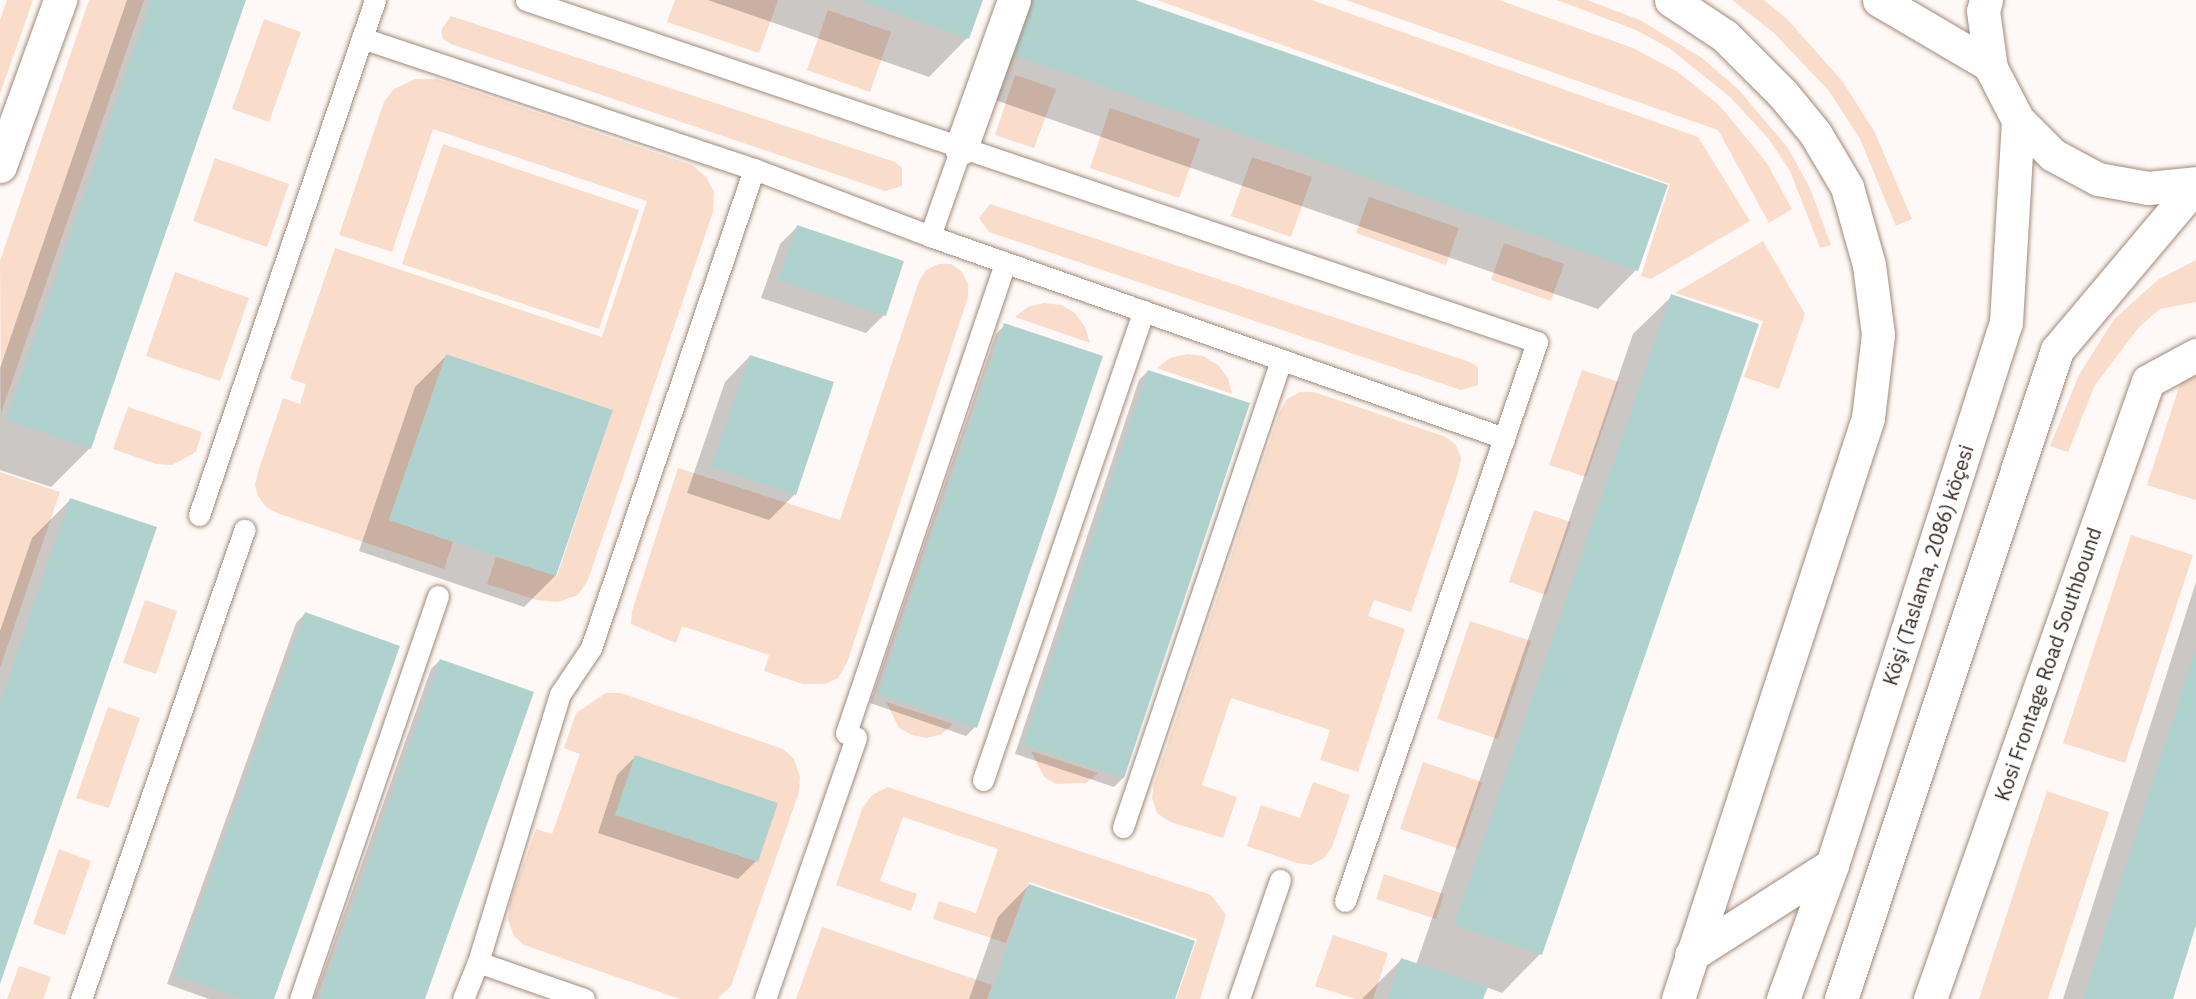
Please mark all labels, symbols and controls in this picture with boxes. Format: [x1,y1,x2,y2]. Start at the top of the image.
street label: Köşi (Taslama, 2086) köçesi [1878,442,1978,688]
street label: Kosi Frontage Road Southbound [1990,524,2106,804]

